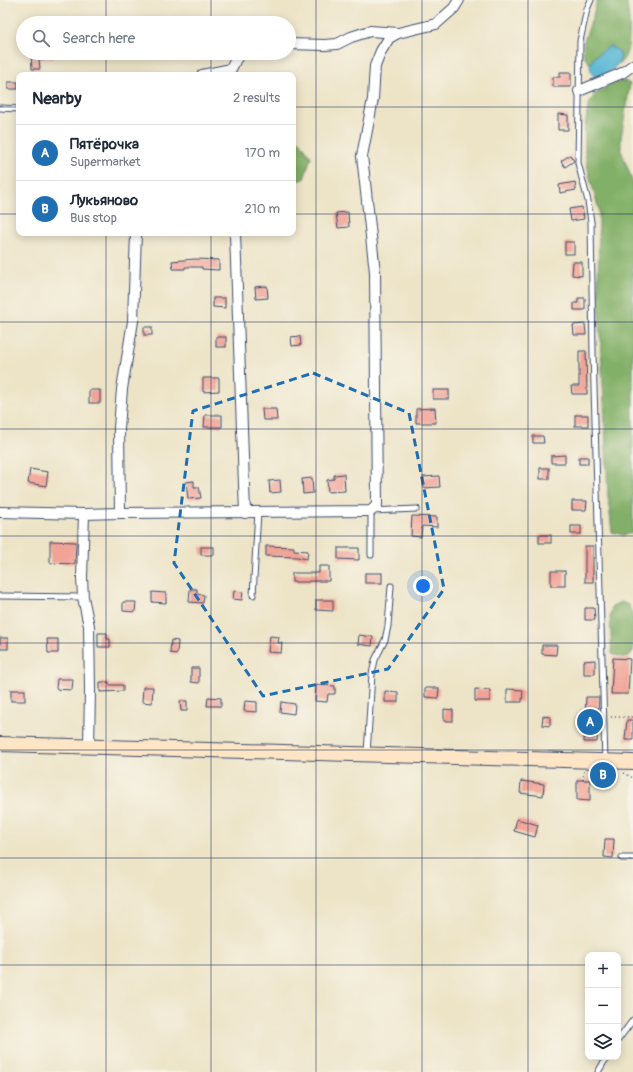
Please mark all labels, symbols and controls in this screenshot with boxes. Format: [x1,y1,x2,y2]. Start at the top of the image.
search box [16,16,296,60]
icon: search [30,27,52,49]
text: Search here [62,29,135,48]
text: Nearby [32,88,81,109]
text: 2 results [233,90,280,106]
text: Пятёрочка [70,135,139,154]
text: A [41,145,49,161]
text: 170 m [245,145,280,161]
text: Supermarket [70,154,141,170]
text: Лукьяново [70,191,138,210]
text: B [41,201,49,217]
text: 210 m [244,201,280,217]
text: Bus stop [70,210,117,226]
your location [413,576,433,596]
pin: A [577,707,603,737]
pin: B [590,760,616,790]
map controls [585,952,621,1060]
button: + [585,952,621,988]
button: − [585,988,621,1024]
button: layers [585,1024,621,1060]

